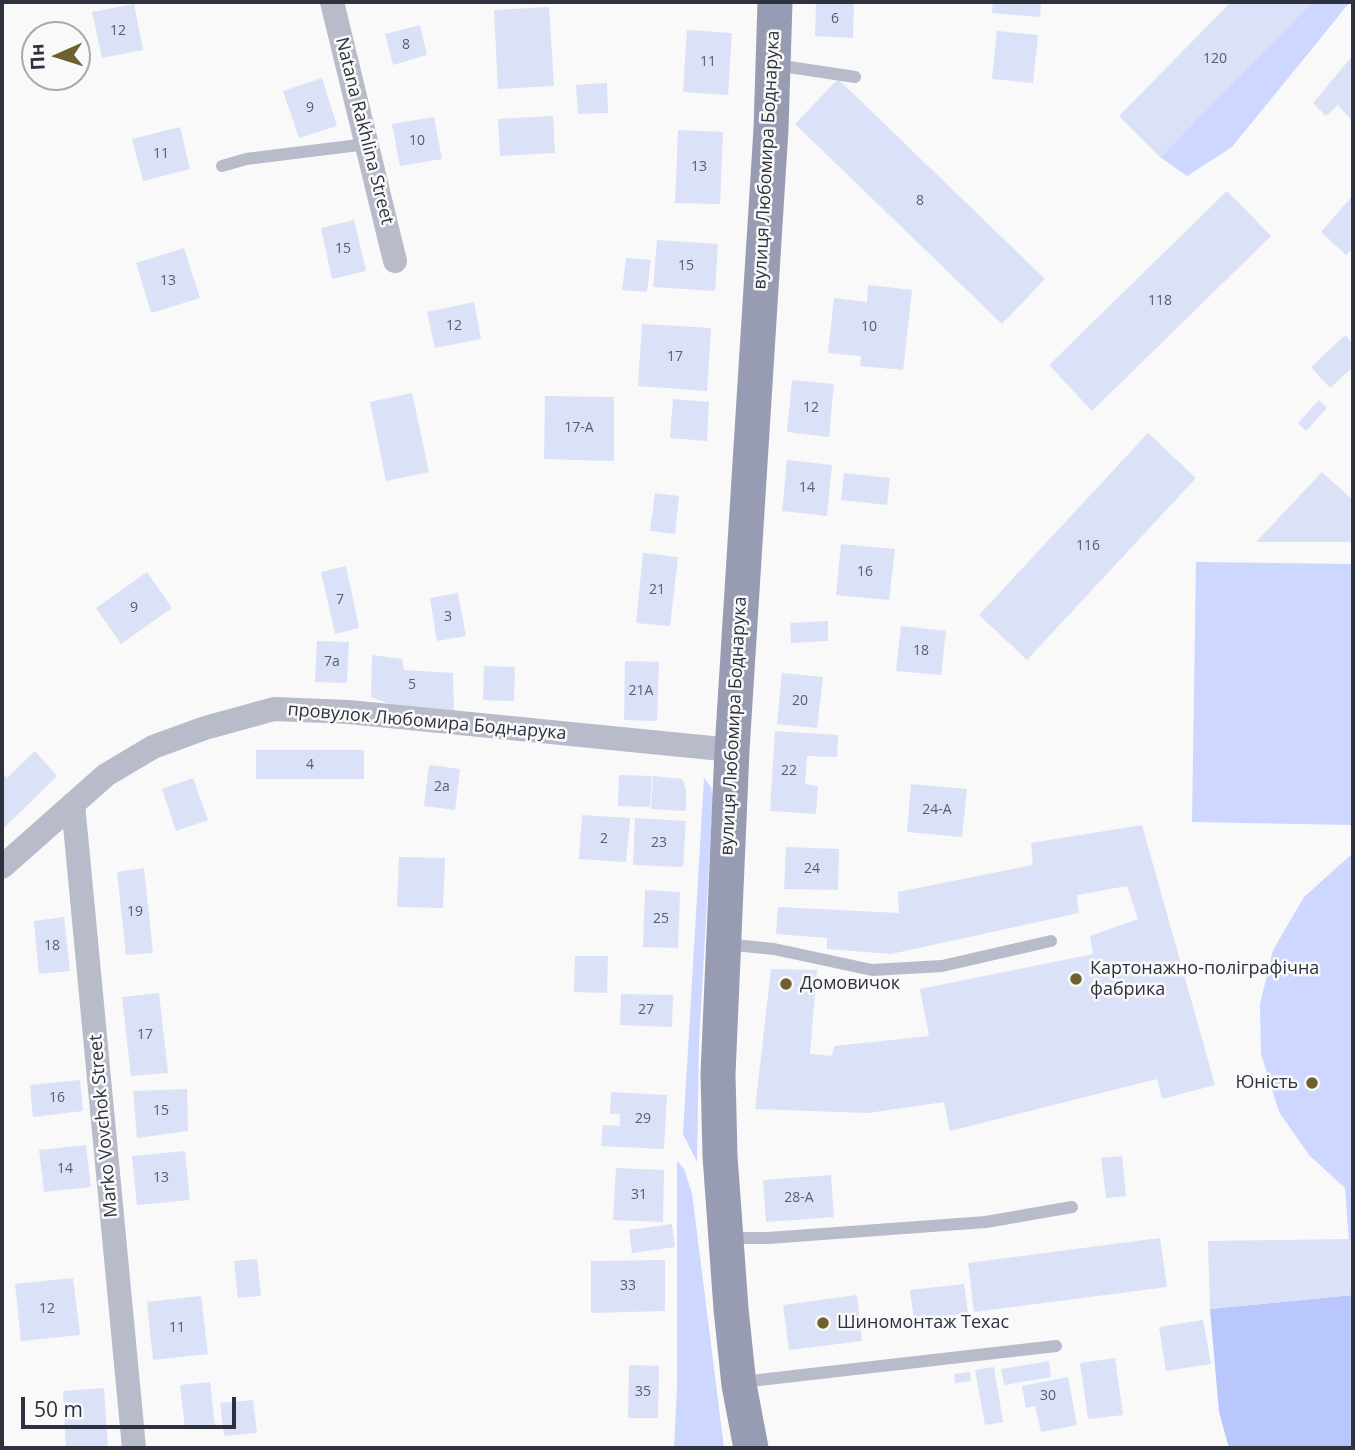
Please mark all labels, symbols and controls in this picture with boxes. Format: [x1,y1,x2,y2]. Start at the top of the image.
house number: 6 [831,11,839,27]
north arrow [21,21,91,91]
house number: 12 [110,23,126,39]
street label: вулиця Любомира Боднарука [749,30,785,290]
street label: Natana Rakhlina Street [330,35,398,227]
house number: 8 [402,37,410,53]
text: Пн [23,43,51,71]
house number: 120 [1203,51,1227,67]
house number: 11 [700,54,716,70]
house number: 9 [306,100,314,116]
house number: 10 [409,133,425,149]
house number: 11 [153,146,169,162]
house number: 13 [691,159,707,175]
house number: 8 [916,193,924,209]
house number: 15 [335,241,351,257]
house number: 15 [678,258,694,274]
house number: 13 [160,273,176,289]
house number: 118 [1148,293,1172,309]
house number: 12 [446,318,462,334]
house number: 10 [861,319,877,335]
house number: 17 [667,349,683,365]
house number: 12 [803,400,819,416]
house number: 17-А [564,420,594,436]
house number: 14 [799,480,815,496]
house number: 116 [1076,538,1100,554]
house number: 16 [857,564,873,580]
house number: 21 [649,582,665,598]
house number: 7 [336,592,344,608]
street label: вулиця Любомира Боднарука [716,596,752,856]
house number: 9 [130,600,138,616]
house number: 3 [444,609,452,625]
house number: 18 [913,643,929,659]
house number: 7а [324,654,340,670]
house number: 5 [408,677,416,693]
house number: 21А [629,683,653,699]
house number: 20 [792,693,808,709]
street label: провулок Любомира Боднарука [287,699,567,745]
house number: 4 [306,757,314,773]
house number: 22 [781,763,797,779]
house number: 2а [434,779,450,795]
house number: 24-А [922,802,952,818]
house number: 2 [600,831,608,847]
house number: 23 [651,835,667,851]
house number: 24 [804,861,820,877]
house number: 19 [127,904,143,920]
house number: 25 [653,911,669,927]
house number: 18 [44,938,60,954]
place label: Картонажно-поліграфічна фабрика [1090,958,1319,1000]
marker: Картонажно-поліграфічна фабрика [1068,971,1084,987]
place label: Домовичок [800,973,900,995]
marker: Домовичок [778,976,794,992]
house number: 27 [638,1002,654,1018]
house number: 17 [137,1027,153,1043]
street label: Marko Vovchok Street [85,1033,123,1219]
place label: Юність [1235,1072,1298,1094]
marker: Юність [1304,1075,1320,1091]
house number: 16 [49,1090,65,1106]
house number: 15 [153,1103,169,1119]
house number: 29 [635,1111,651,1127]
house number: 14 [57,1161,73,1177]
house number: 13 [153,1170,169,1186]
house number: 31 [631,1187,647,1203]
house number: 28-А [784,1190,814,1206]
house number: 33 [620,1278,636,1294]
house number: 12 [39,1301,55,1317]
place label: Шиномонтаж Техас [837,1312,1009,1334]
marker: Шиномонтаж Техас [815,1315,831,1331]
house number: 11 [169,1320,185,1336]
scale bar [24,1384,240,1428]
house number: 35 [635,1384,651,1400]
house number: 30 [1040,1388,1056,1404]
text: 50 m [34,1395,83,1423]

